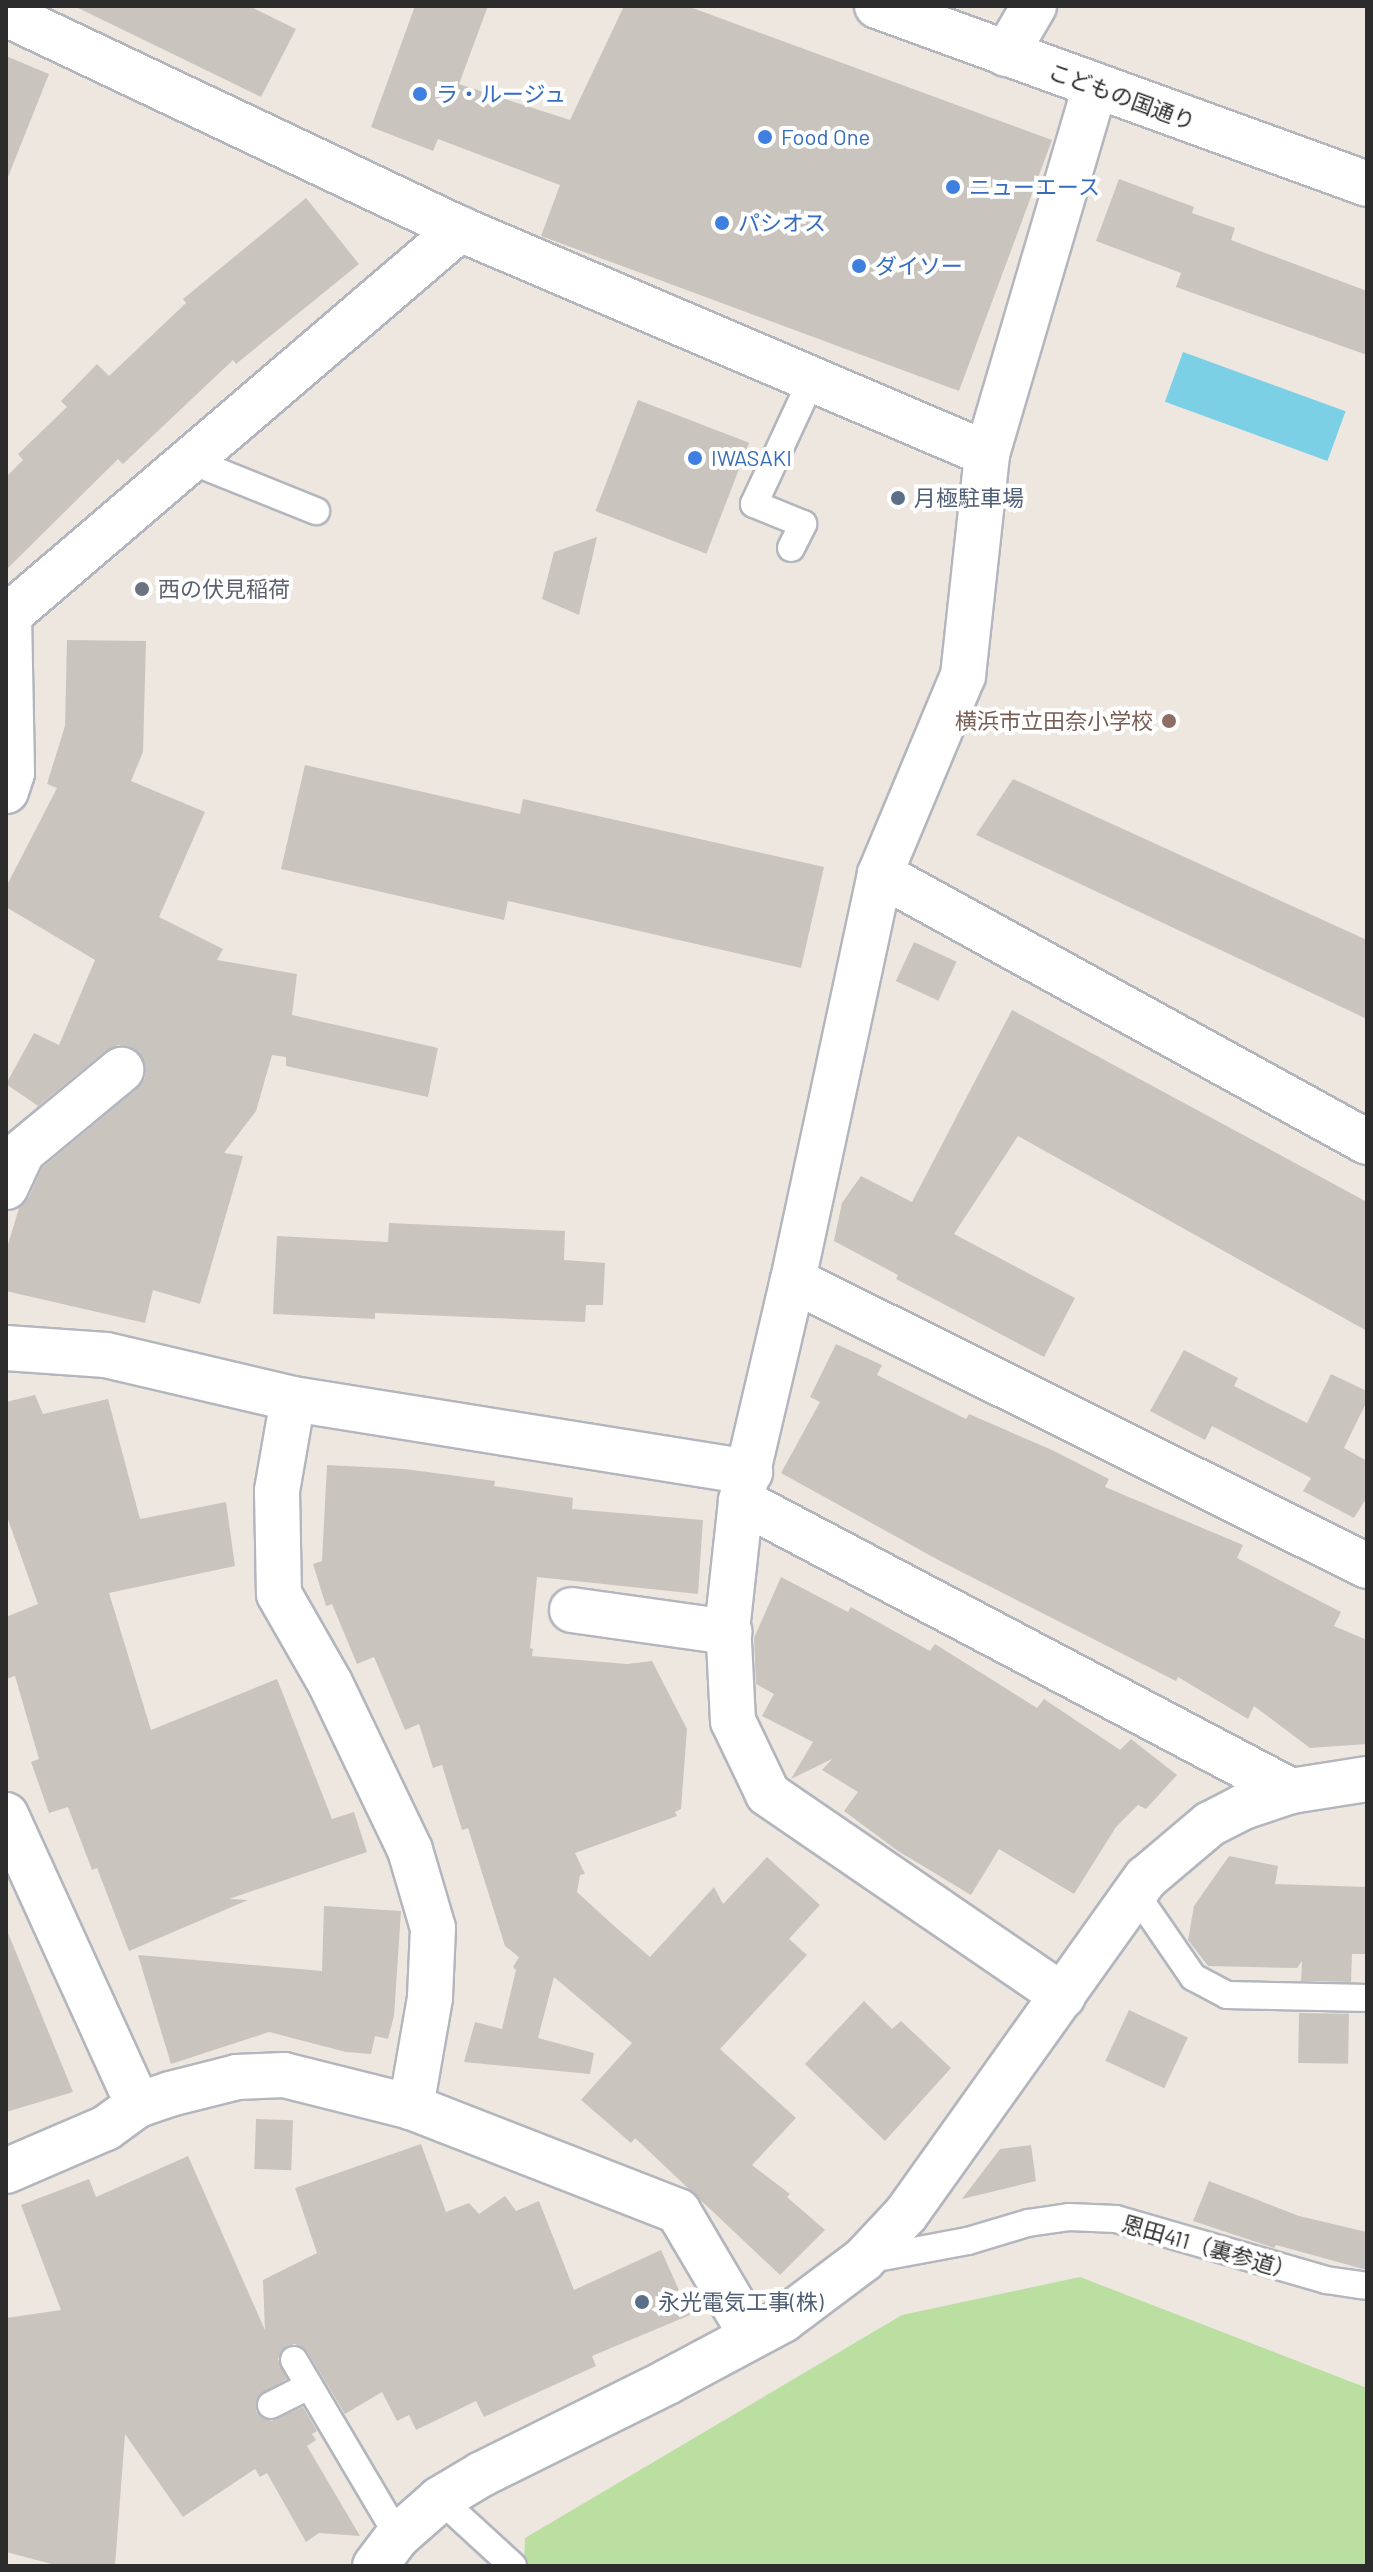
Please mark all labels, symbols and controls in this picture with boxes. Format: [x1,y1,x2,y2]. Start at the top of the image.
street label: こどもの国通り [1045,57,1199,135]
place label: ラ・ルージュ [436,81,568,107]
marker: ラ・ルージュ [411,85,429,103]
place label: Food One [781,124,870,150]
marker: Food One [756,128,774,146]
place label: ニューエース [969,174,1101,200]
marker: ニューエース [944,178,962,196]
place label: パシオス [738,210,826,236]
marker: パシオス [713,214,731,232]
place label: ダイソー [875,253,963,279]
marker: ダイソー [850,257,868,275]
place label: IWASAKI [711,445,792,471]
marker: IWASAKI [686,449,704,467]
place label: 月極駐車場 [914,485,1024,511]
marker: 月極駐車場 [889,489,907,507]
place label: 西の伏見稲荷 [158,576,290,602]
marker: 西の伏見稲荷 [133,580,151,598]
place label: 横浜市立田奈小学校 [955,708,1153,734]
marker: 横浜市立田奈小学校 [1160,712,1178,730]
street label: 恩田411（裏参道） [1119,2210,1299,2284]
place label: 永光電気工事(株) [658,2289,823,2315]
marker: 永光電気工事(株) [633,2293,651,2311]

